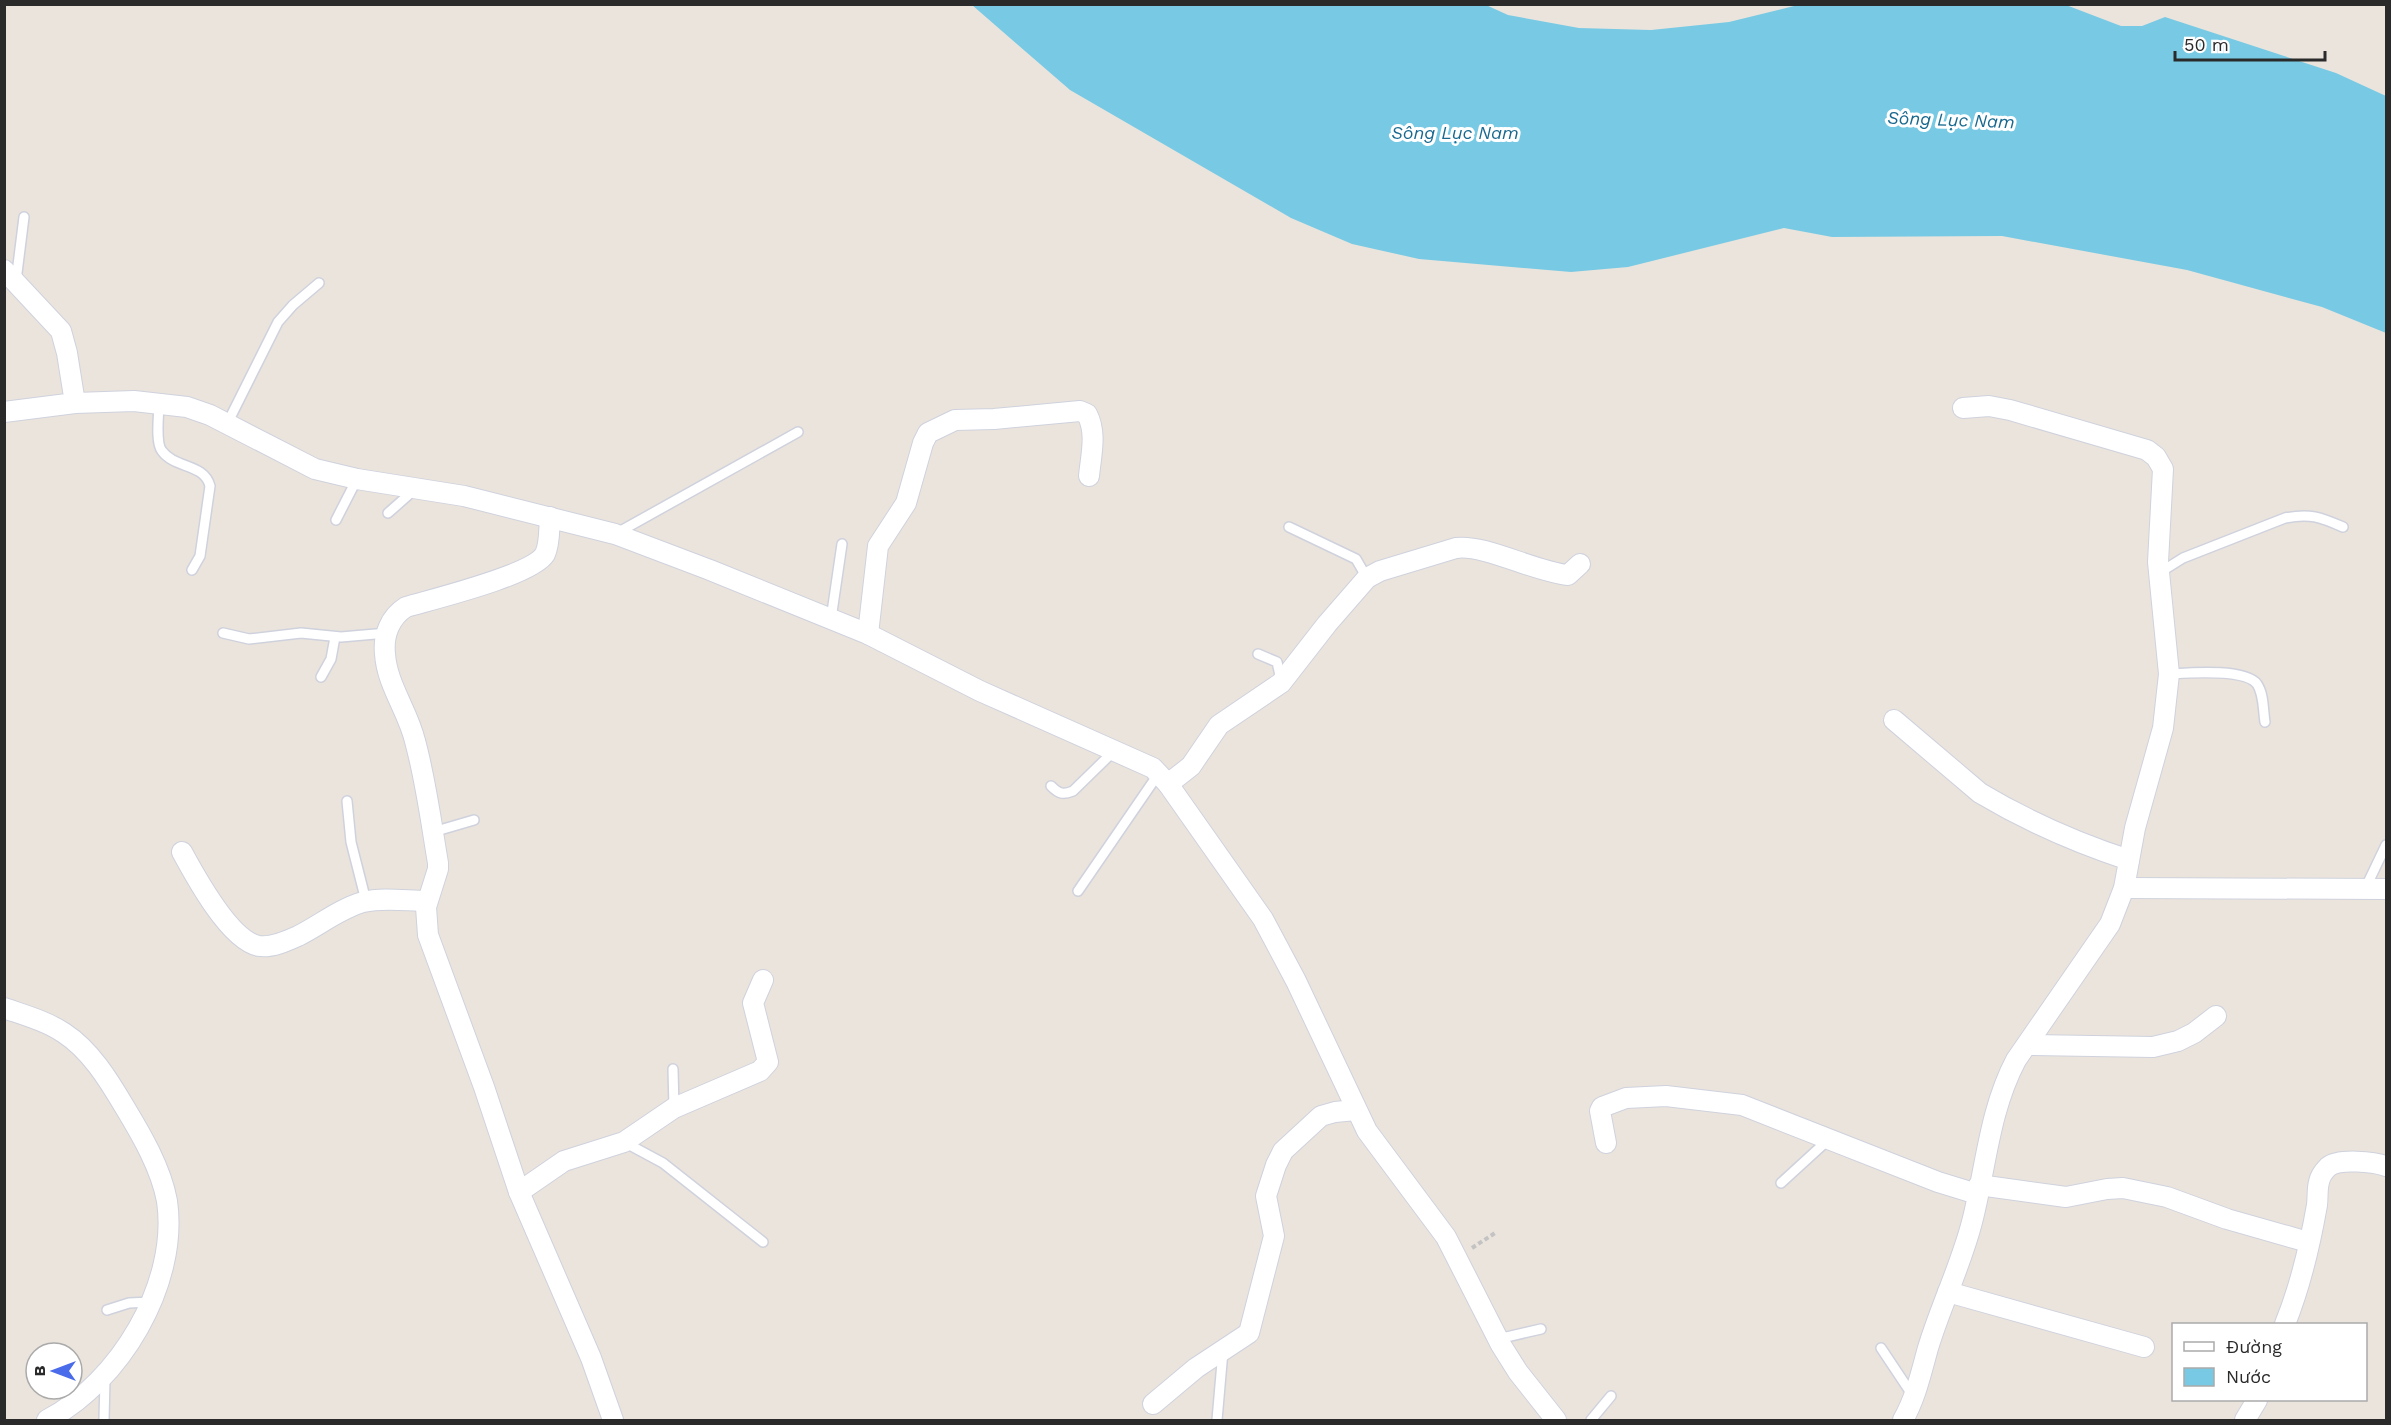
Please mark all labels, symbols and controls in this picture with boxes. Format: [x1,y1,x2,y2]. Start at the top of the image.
scale bar [2175,24,2325,62]
text: 50 m [2184,34,2229,55]
water label: Sông Lục Nam [1887,107,2015,132]
water label: Sông Lục Nam [1391,122,1519,143]
legend [2172,1323,2367,1401]
text: Đường [2226,1336,2282,1357]
north arrow [24,1341,84,1401]
text: B [30,1365,49,1376]
text: Nước [2226,1366,2271,1387]

